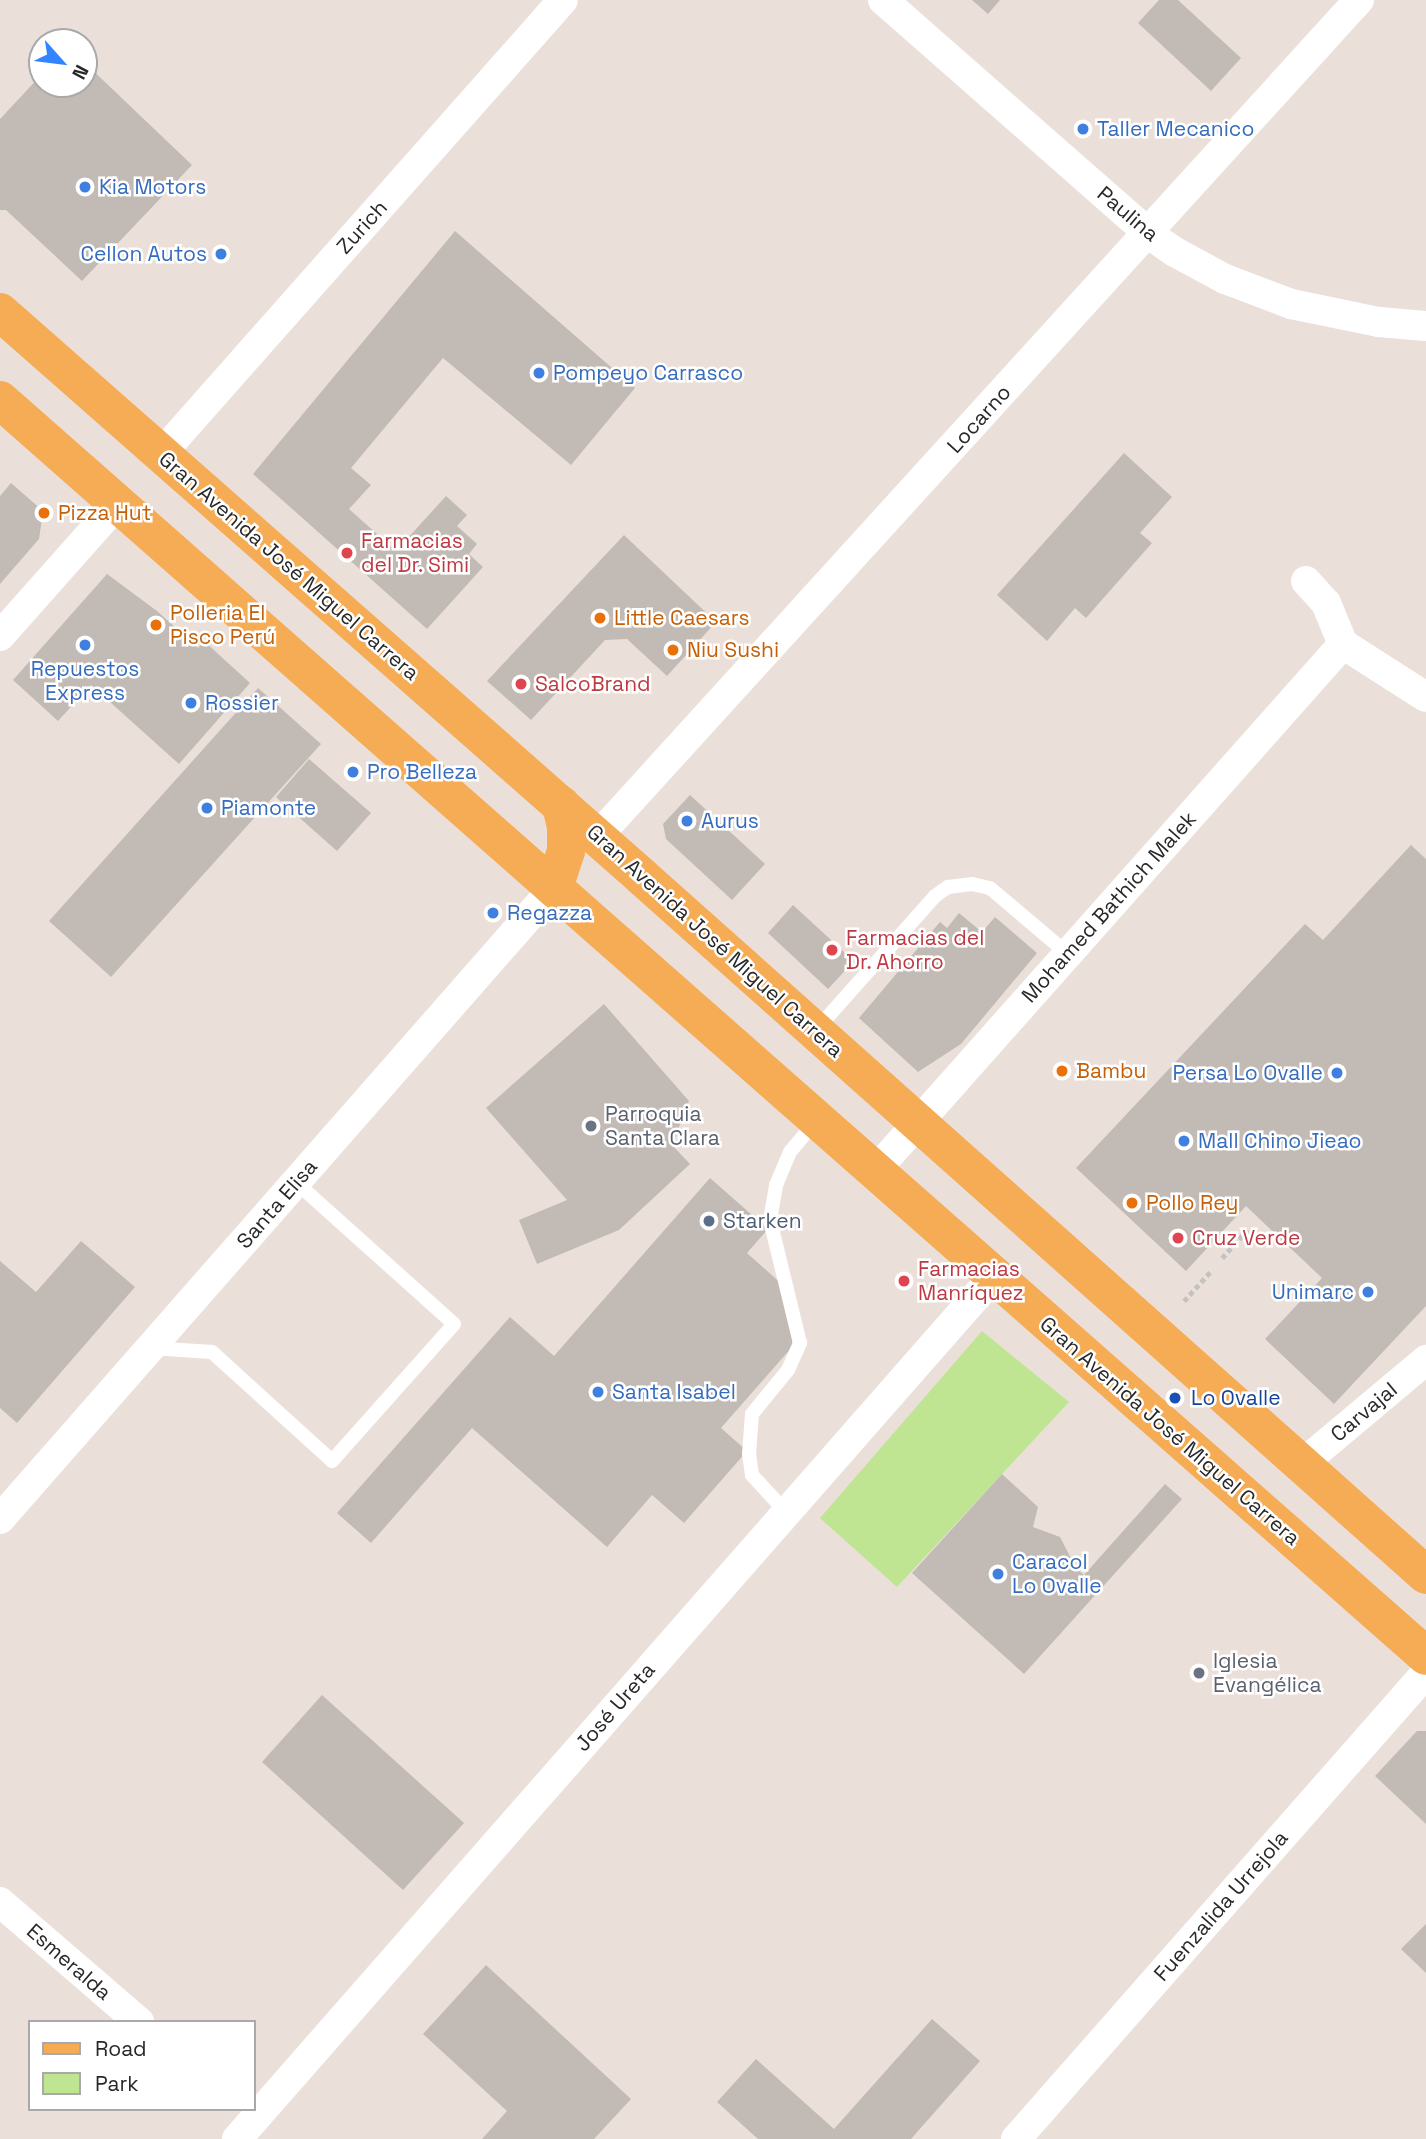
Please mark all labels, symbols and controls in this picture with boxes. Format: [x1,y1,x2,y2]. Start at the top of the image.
north arrow [28,28,98,98]
text: N [66,61,94,84]
place label: Taller Mecanico [1097,116,1254,142]
marker: Taller Mecanico [1075,121,1091,137]
place label: Kia Motors [99,174,206,200]
marker: Kia Motors [77,179,93,195]
street label: Paulina [1092,181,1164,247]
street label: Zurich [331,195,393,259]
place label: Cellon Autos [80,241,207,267]
marker: Cellon Autos [213,246,229,262]
place label: Pompeyo Carrasco [553,360,743,386]
marker: Pompeyo Carrasco [531,365,547,381]
street label: Locarno [942,380,1016,458]
street label: Gran Avenida José Miguel Carrera [154,446,424,686]
place label: Pizza Hut [58,500,151,526]
marker: Pizza Hut [36,505,52,521]
place label: Farmacias del Dr. Simi [361,528,470,578]
marker: Farmacias del Dr. Simi [339,545,355,561]
place label: Polleria El Pisco Perú [170,600,275,650]
place label: Little Caesars [614,605,750,631]
marker: Little Caesars [592,610,608,626]
marker: Polleria El Pisco Perú [148,617,164,633]
marker: Repuestos Express [77,637,93,653]
place label: Niu Sushi [687,637,779,663]
marker: Niu Sushi [665,642,681,658]
place label: Repuestos Express [31,656,139,706]
place label: SalcoBrand [535,671,651,697]
marker: SalcoBrand [513,676,529,692]
place label: Rossier [205,690,279,716]
marker: Rossier [183,695,199,711]
place label: Pro Belleza [367,759,477,785]
marker: Pro Belleza [345,764,361,780]
place label: Piamonte [221,795,316,821]
marker: Piamonte [199,800,215,816]
street label: Mohamed Bathich Malek [1017,806,1201,1008]
place label: Aurus [701,808,759,834]
marker: Aurus [679,813,695,829]
street label: Gran Avenida José Miguel Carrera [582,819,848,1063]
place label: Regazza [507,900,592,926]
marker: Regazza [485,905,501,921]
place label: Farmacias del Dr. Ahorro [846,925,984,975]
marker: Farmacias del Dr. Ahorro [824,942,840,958]
place label: Bambu [1076,1058,1146,1084]
place label: Persa Lo Ovalle [1173,1060,1323,1086]
marker: Bambu [1054,1063,1070,1079]
marker: Persa Lo Ovalle [1329,1065,1345,1081]
place label: Parroquia Santa Clara [605,1101,720,1151]
marker: Parroquia Santa Clara [583,1118,599,1134]
place label: Mall Chino Jieao [1198,1128,1361,1154]
marker: Mall Chino Jieao [1176,1133,1192,1149]
street label: Santa Elisa [231,1154,323,1254]
place label: Pollo Rey [1146,1190,1238,1216]
marker: Pollo Rey [1124,1195,1140,1211]
place label: Starken [723,1208,802,1234]
marker: Starken [701,1213,717,1229]
place label: Cruz Verde [1192,1225,1301,1251]
marker: Cruz Verde [1170,1230,1186,1246]
place label: Farmacias Manríquez [918,1256,1024,1306]
marker: Farmacias Manríquez [896,1273,912,1289]
place label: Unimarc [1272,1279,1354,1305]
marker: Unimarc [1360,1284,1376,1300]
street label: Gran Avenida José Miguel Carrera [1035,1311,1305,1551]
street label: Carvajal [1326,1377,1402,1447]
place label: Santa Isabel [612,1379,736,1405]
marker: Santa Isabel [590,1384,606,1400]
place label: Lo Ovalle [1191,1385,1281,1411]
marker: Lo Ovalle [1165,1388,1185,1408]
place label: Caracol Lo Ovalle [1012,1549,1102,1599]
marker: Caracol Lo Ovalle [990,1566,1006,1582]
place label: Iglesia Evangélica [1213,1648,1322,1698]
street label: José Ureta [570,1658,660,1756]
marker: Iglesia Evangélica [1191,1665,1207,1681]
street label: Fuenzalida Urrejola [1149,1826,1293,1986]
street label: Esmeralda [22,1918,116,2006]
legend [28,2020,256,2111]
text: Road [95,2035,147,2062]
text: Park [95,2070,139,2097]

